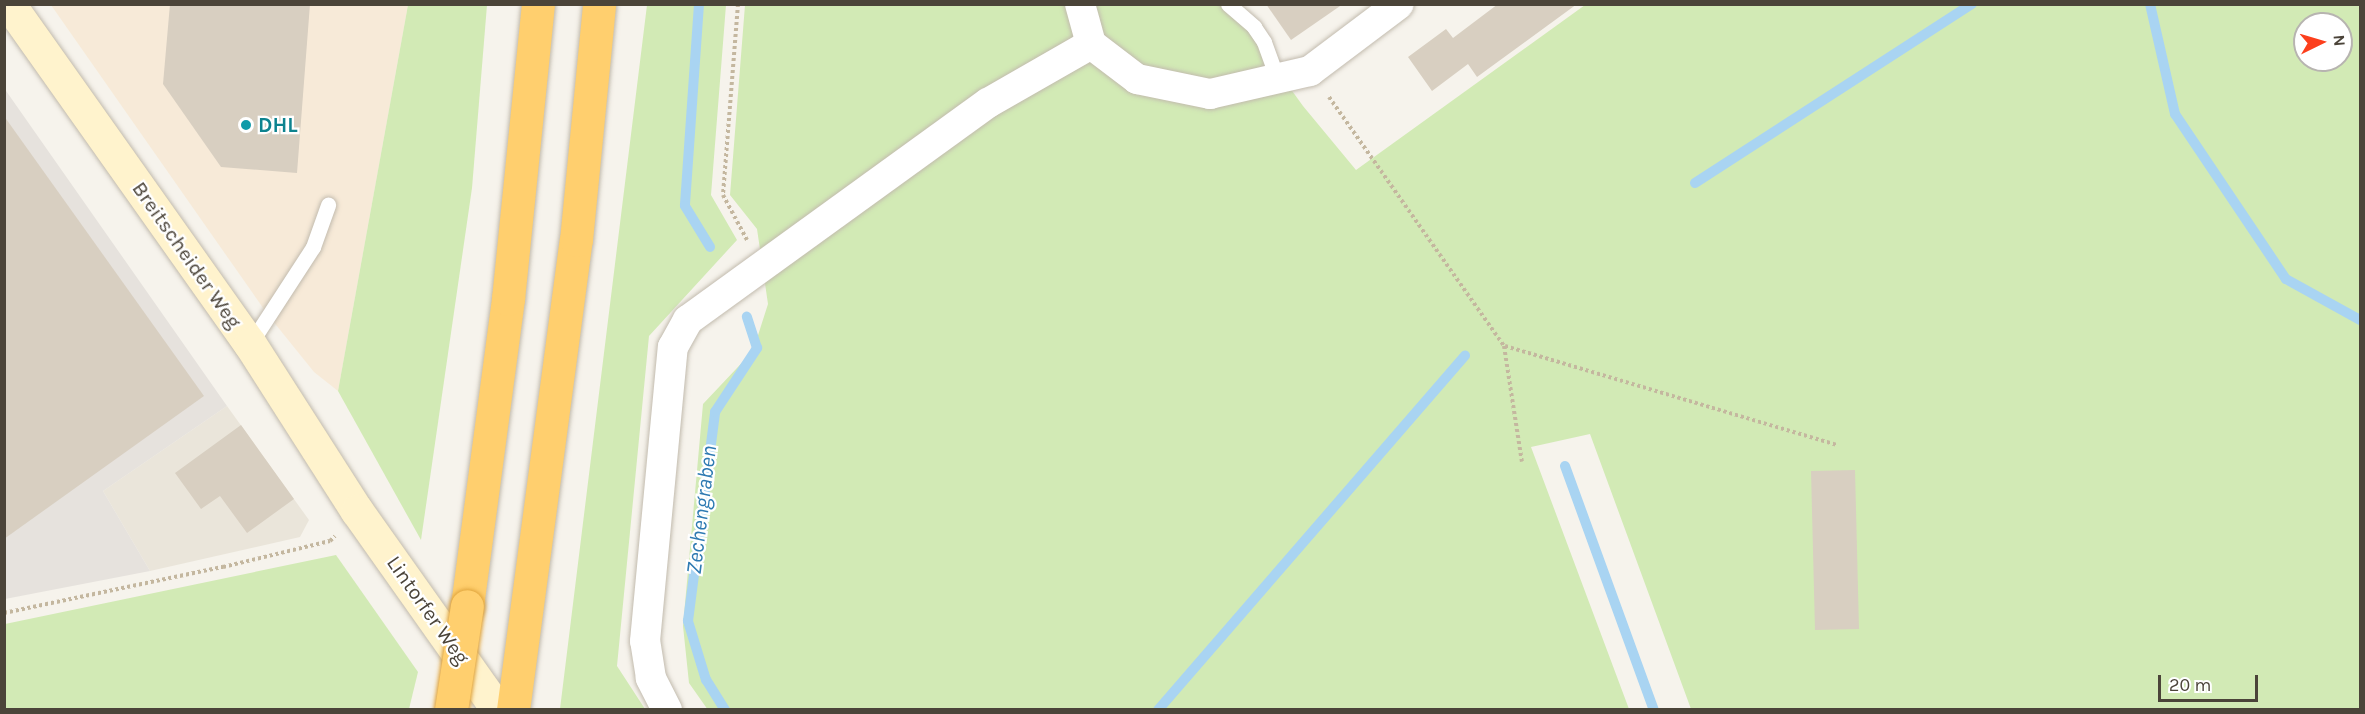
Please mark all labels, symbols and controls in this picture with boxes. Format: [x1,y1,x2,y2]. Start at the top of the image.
north arrow [2293,12,2353,72]
text: N [2329,34,2349,47]
place label: DHL [258,112,298,138]
marker: DHL [239,118,253,132]
street label: Breitscheider Weg [127,177,247,333]
water label: Zechengraben [681,444,723,576]
street label: Lintorfer Weg [381,551,475,669]
scale bar [2161,663,2262,701]
text: 20 m [2169,674,2211,696]

